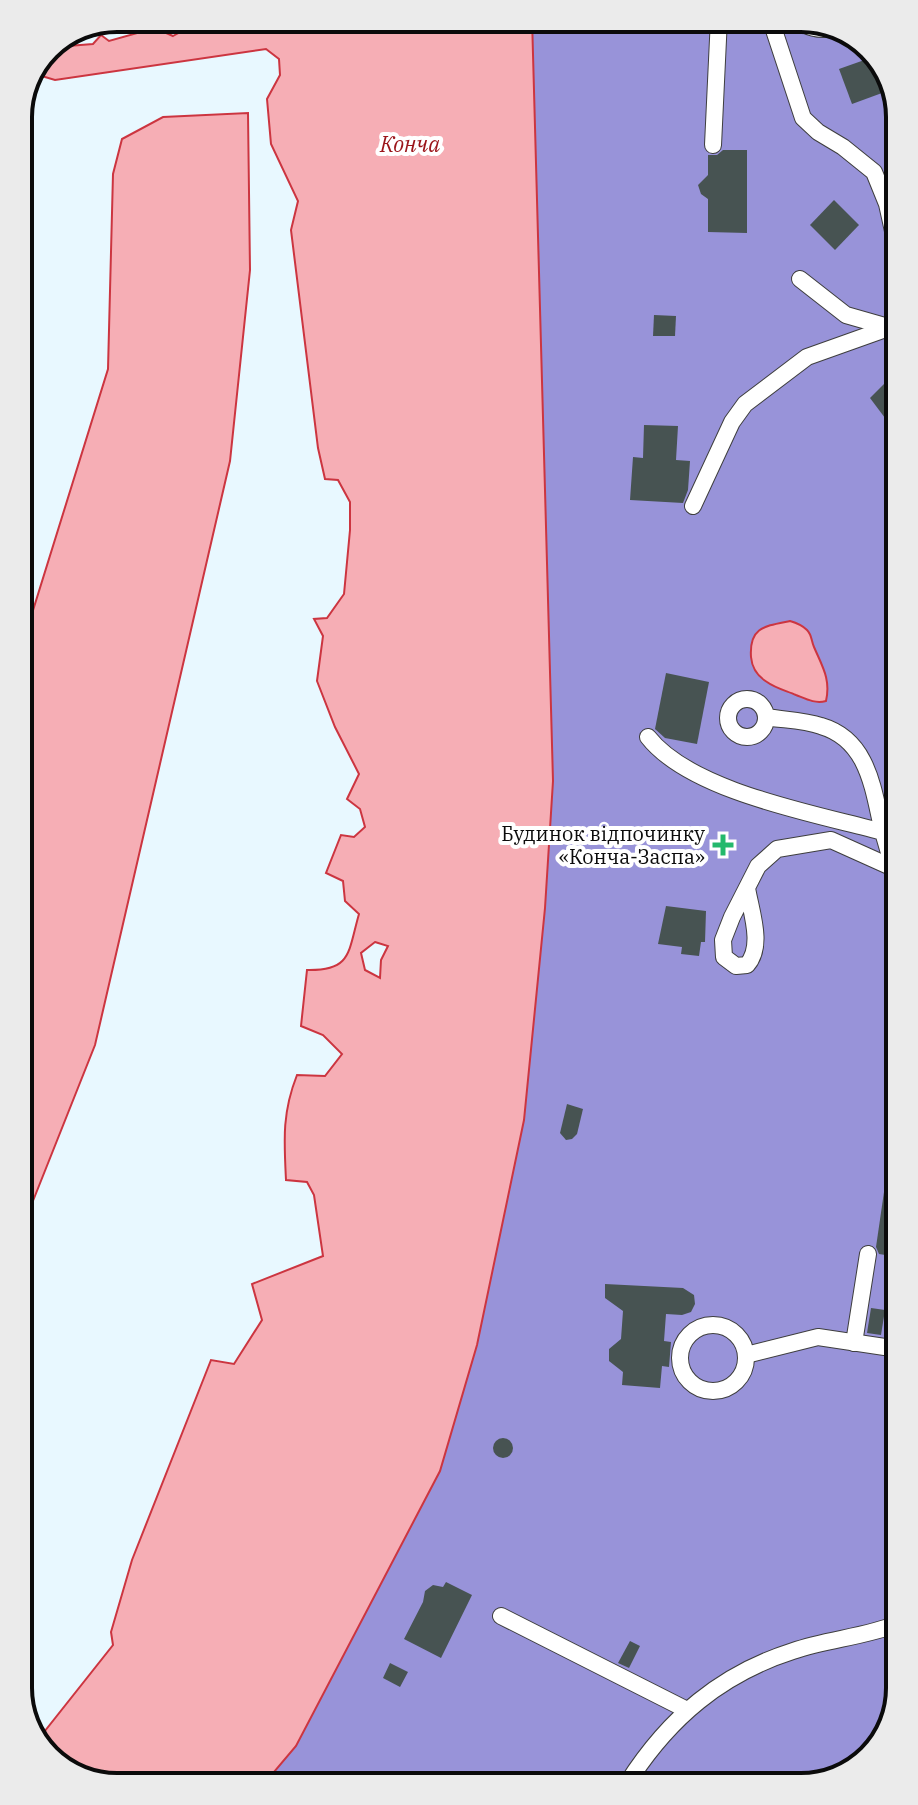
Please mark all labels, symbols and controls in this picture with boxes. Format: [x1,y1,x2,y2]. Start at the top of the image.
water label: Конча [379,129,440,158]
place label: Будинок відпочинку «Конча-Заспа» [501,820,705,870]
marker: Будинок відпочинку «Конча-Заспа» [712,834,734,856]

